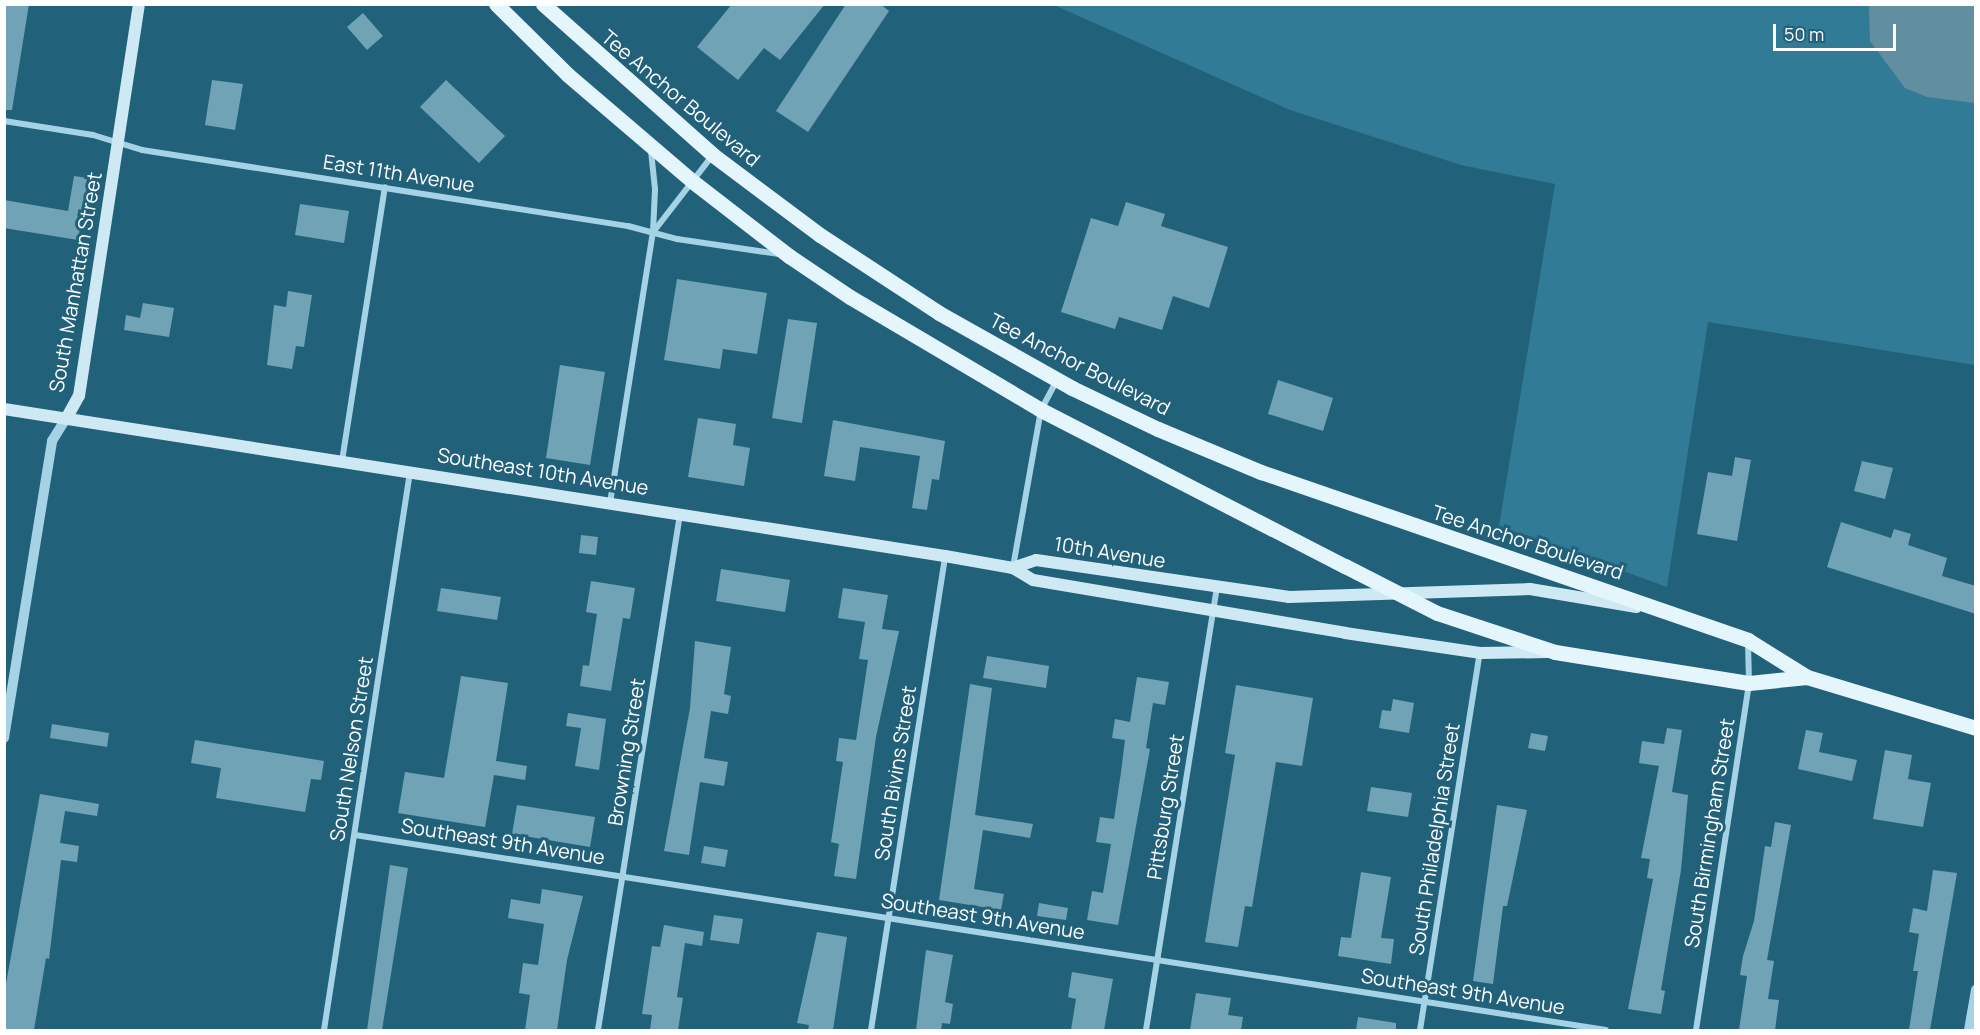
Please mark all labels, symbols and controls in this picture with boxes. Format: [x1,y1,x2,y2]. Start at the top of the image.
scale bar [1776,12,1899,50]
text: 50 m [1784,22,1824,46]
street label: Tee Anchor Boulevard [597,25,765,171]
street label: East 11th Avenue [322,149,476,197]
street label: South Manhattan Street [44,170,106,394]
street label: Tee Anchor Boulevard [986,308,1174,420]
street label: Southeast 10th Avenue [436,442,650,500]
street label: Tee Anchor Boulevard [1429,500,1627,584]
street label: 10th Avenue [1053,531,1167,573]
street label: South Nelson Street [325,655,377,843]
street label: Browning Street [602,677,650,827]
street label: South Bivins Street [869,684,921,862]
street label: South Birmingham Street [1679,716,1739,950]
street label: South Philadelphia Street [1404,721,1464,957]
street label: Pittsburg Street [1142,732,1188,882]
street label: Southeast 9th Avenue [399,813,607,869]
street label: Southeast 9th Avenue [879,888,1087,944]
street label: Southeast 9th Avenue [1359,963,1567,1019]

